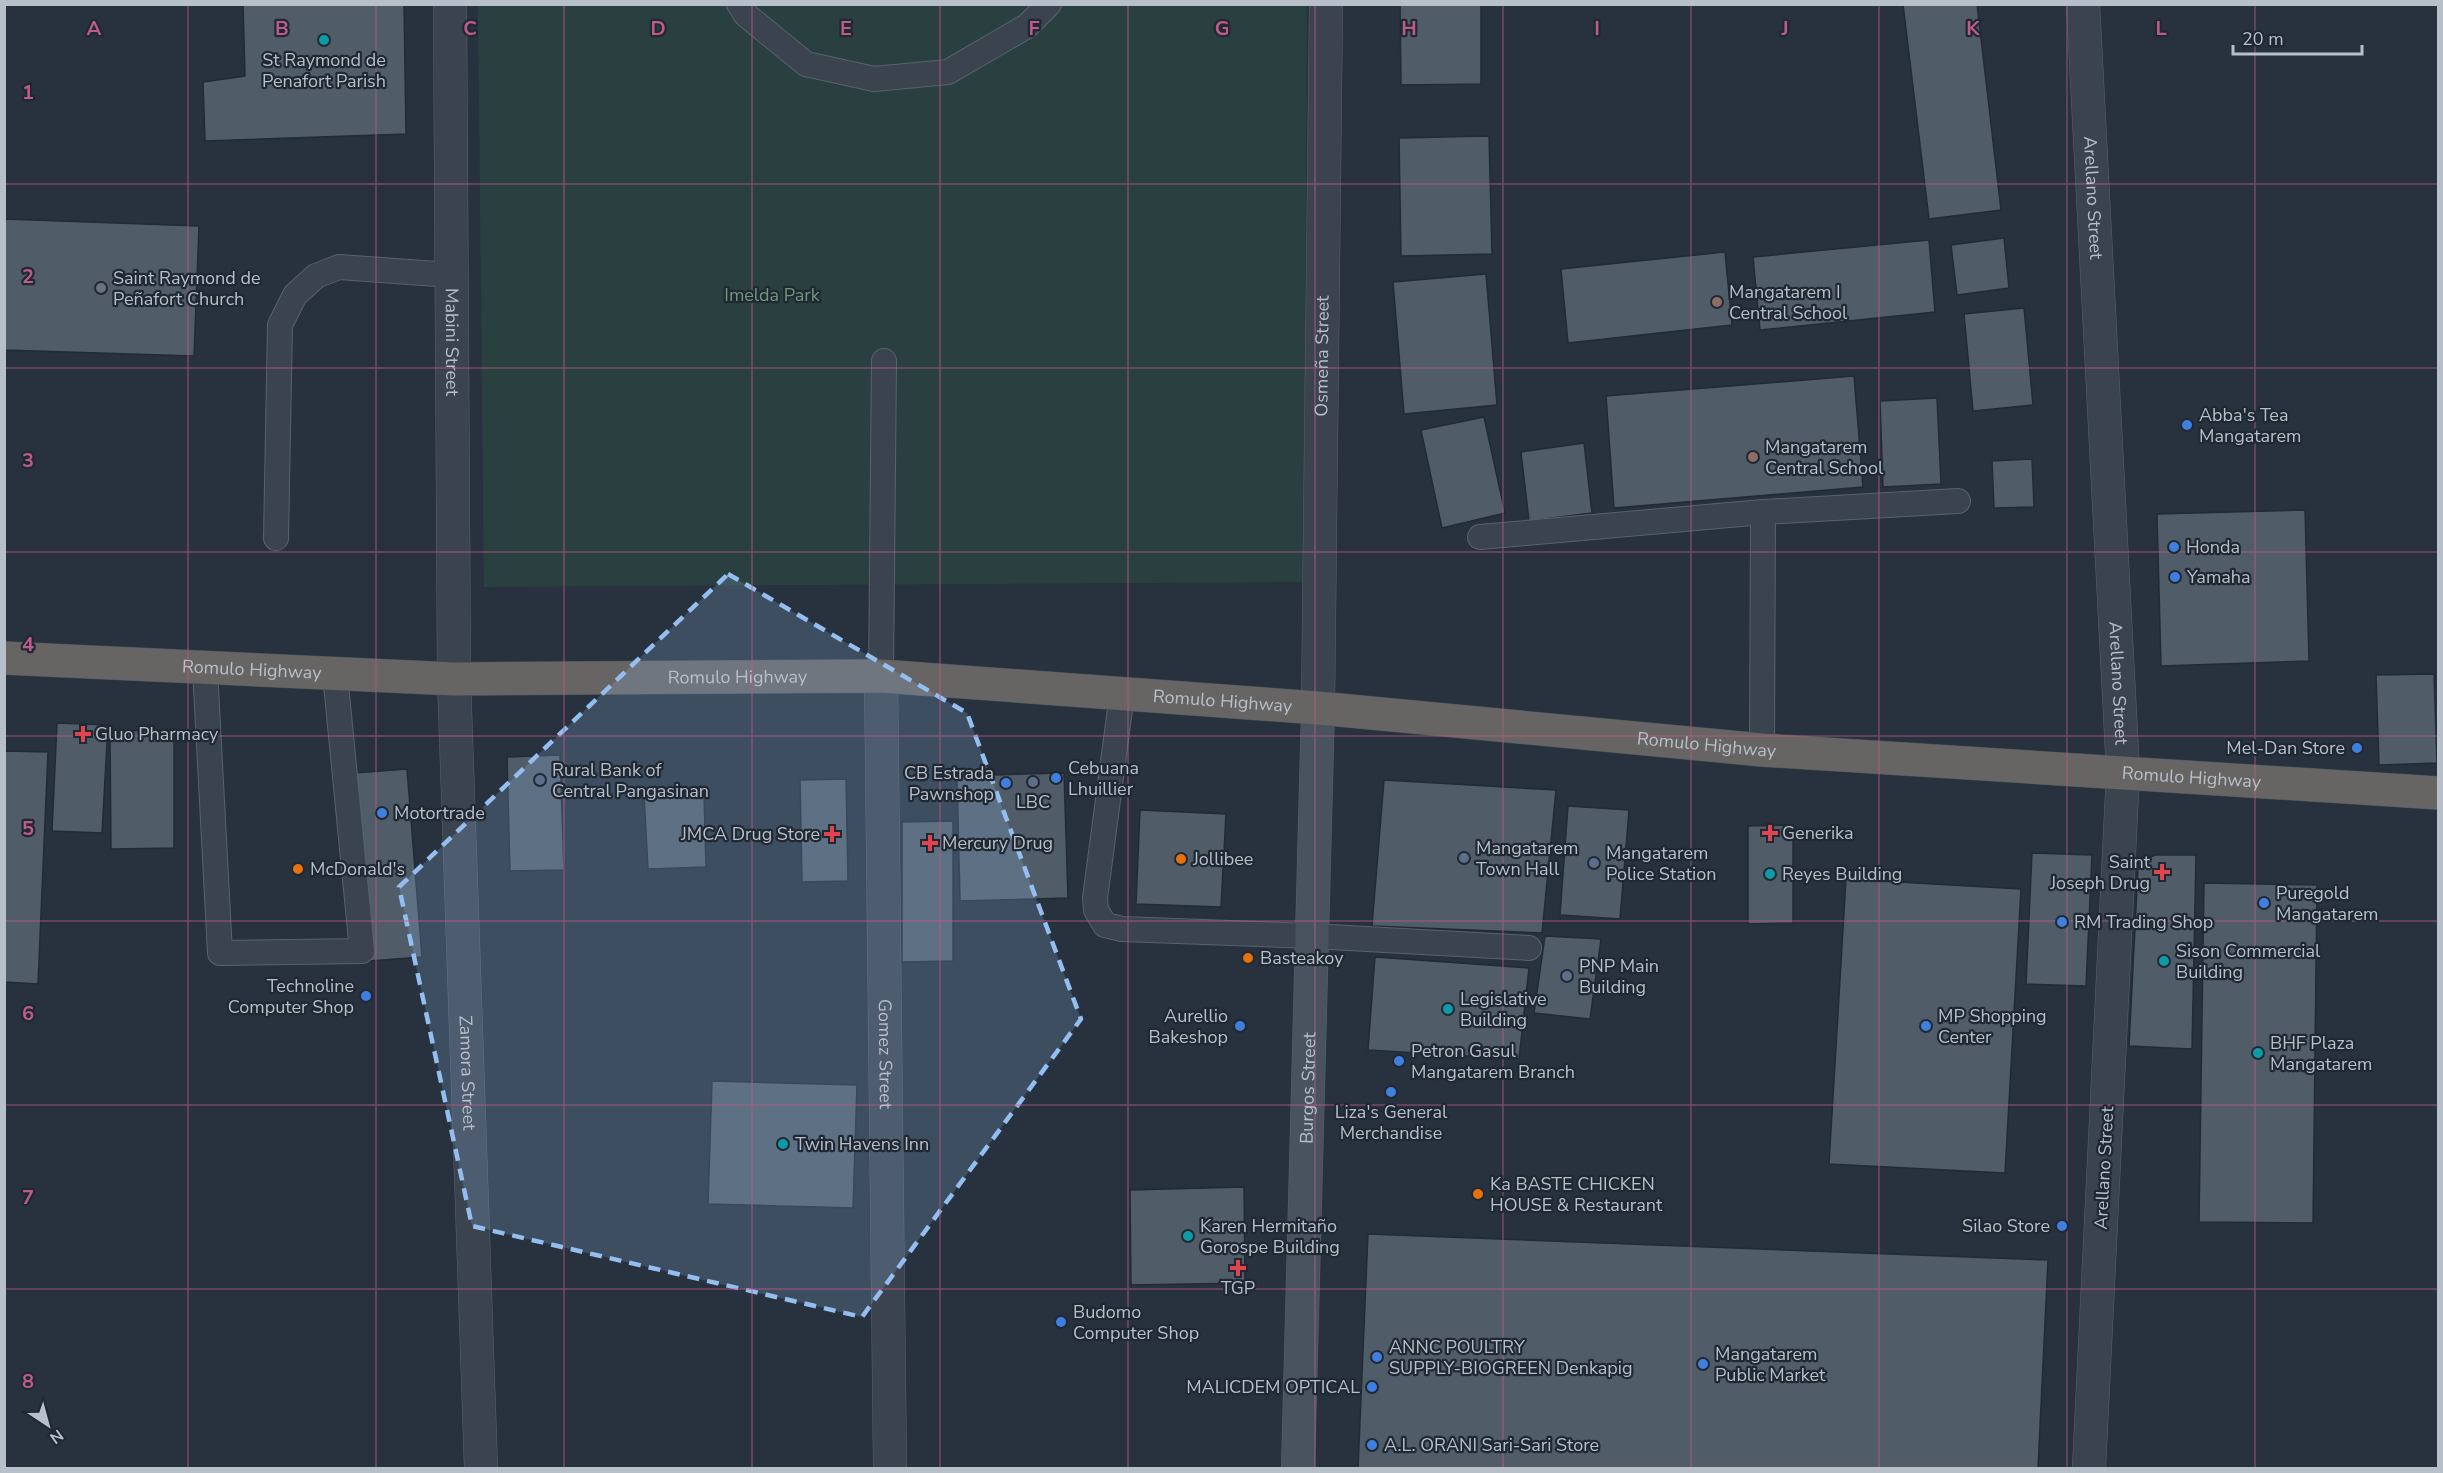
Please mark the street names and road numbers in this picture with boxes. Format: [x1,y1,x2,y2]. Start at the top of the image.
street label: Arellano Street [2078,136,2108,261]
street label: Mabini Street [440,288,464,397]
street label: Osmeña Street [1309,295,1335,417]
street label: Arellano Street [2103,621,2134,746]
street label: Romulo Highway [181,654,323,685]
street label: Romulo Highway [668,665,808,689]
street label: Romulo Highway [1152,684,1294,718]
street label: Romulo Highway [1636,726,1778,763]
street label: Romulo Highway [2121,761,2263,794]
street label: Gomez Street [873,999,898,1110]
street label: Zamora Street [454,1015,481,1131]
street label: Burgos Street [1295,1031,1321,1144]
street label: Arellano Street [2089,1105,2119,1230]

